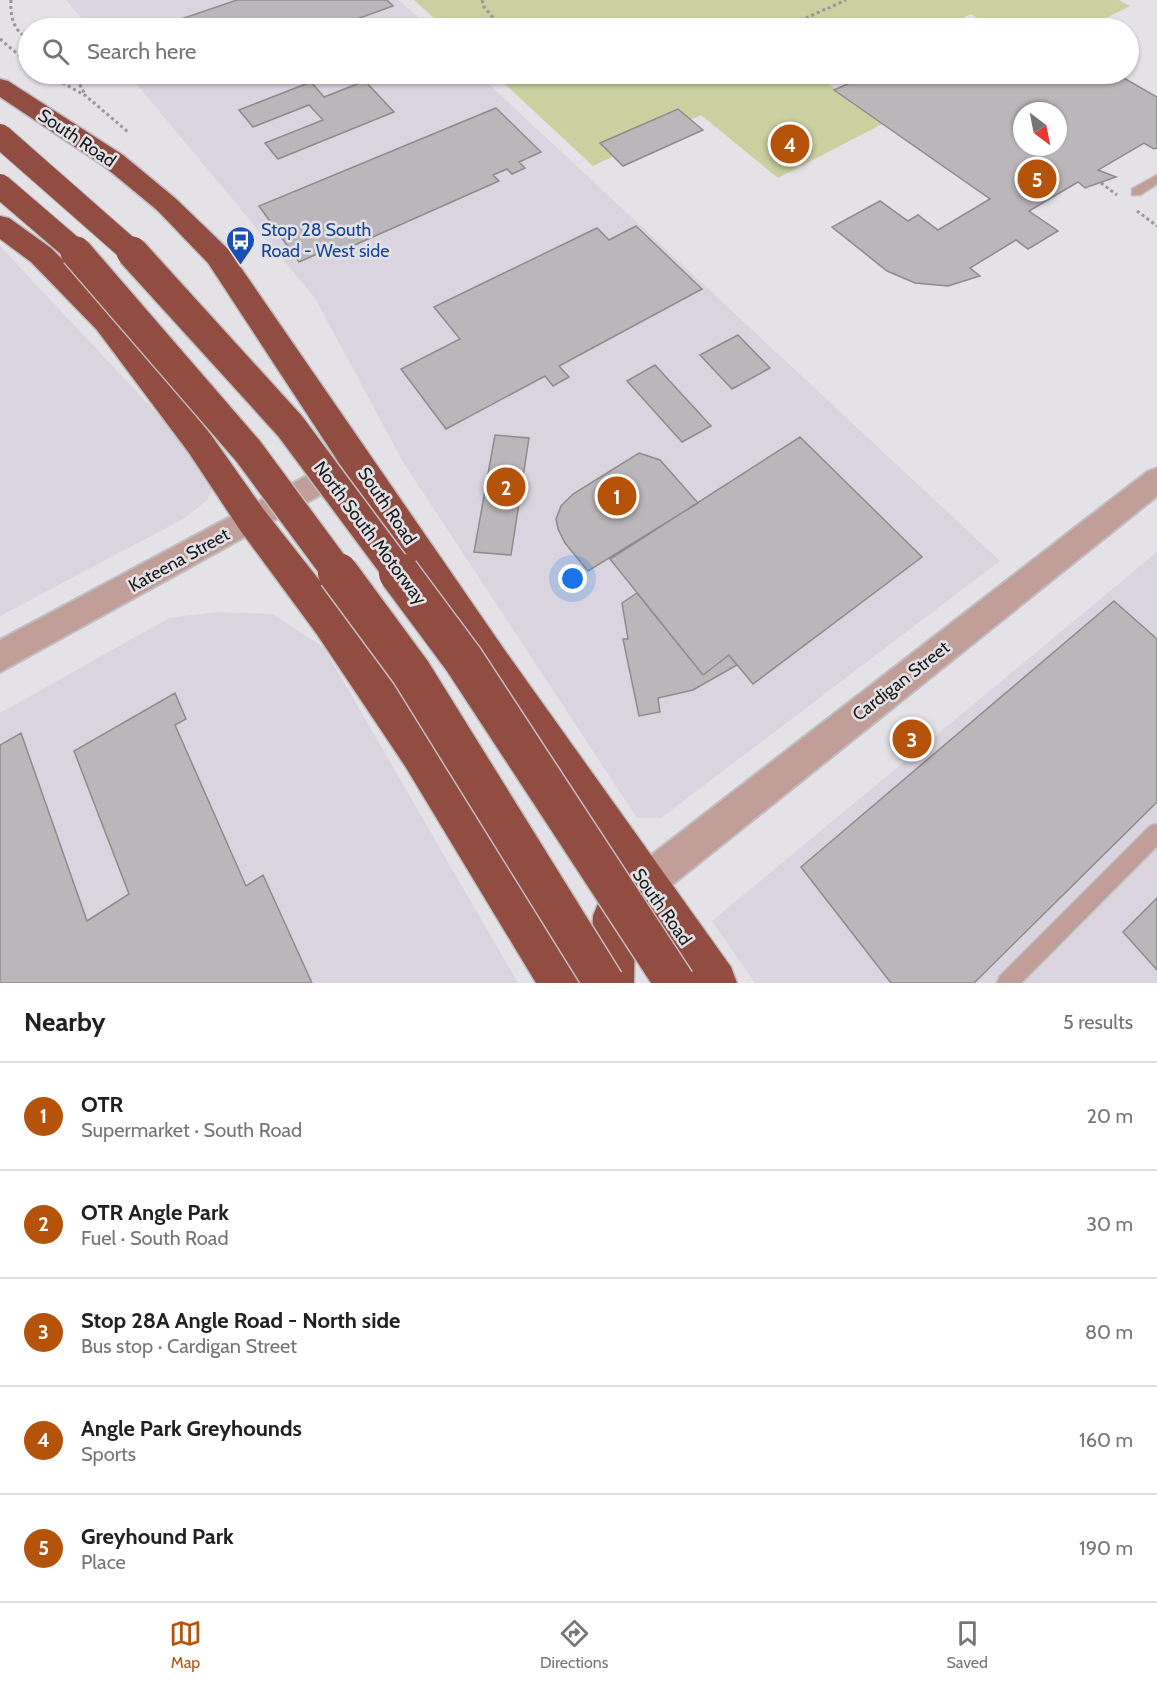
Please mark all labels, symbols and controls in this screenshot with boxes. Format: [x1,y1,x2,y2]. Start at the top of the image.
search box [18,18,1139,84]
icon: search [39,35,72,68]
text: Search here [87,38,196,65]
north arrow [1013,102,1067,156]
street label: South Road [34,104,120,172]
pin: 4 [770,122,810,166]
pin: 5 [1018,156,1056,201]
place label: Stop 28 South Road - West side [261,219,389,262]
bus stop icon: Stop 28 South Road - West side [224,224,256,266]
street label: North South Motorway [309,457,431,609]
street label: South Road [353,463,421,549]
pin: 2 [486,464,526,510]
pin: 1 [598,474,636,518]
street label: Kateena Street [125,523,233,597]
your location [558,564,587,593]
street label: Cardigan Street [848,636,954,726]
pin: 3 [892,716,932,762]
street label: South Road [628,864,696,950]
text: Nearby [24,1006,105,1038]
text: 5 results [1063,1010,1133,1034]
text: OTR [81,1091,123,1118]
text: 1 [40,1104,47,1128]
text: 20 m [1087,1104,1133,1128]
text: Supermarket · South Road [81,1118,302,1142]
text: OTR Angle Park [81,1199,229,1226]
text: 2 [38,1212,49,1236]
text: 30 m [1086,1212,1133,1236]
text: Fuel · South Road [81,1226,229,1250]
text: Stop 28A Angle Road - North side [81,1307,400,1334]
text: 3 [38,1320,49,1344]
text: 80 m [1085,1320,1133,1344]
text: Bus stop · Cardigan Street [81,1334,297,1358]
text: Angle Park Greyhounds [81,1415,302,1442]
text: 4 [37,1428,50,1452]
text: 160 m [1079,1428,1133,1452]
text: Sports [81,1442,136,1466]
text: Greyhound Park [81,1523,234,1550]
text: 5 [38,1536,49,1560]
text: 190 m [1079,1536,1133,1560]
text: Place [81,1550,126,1574]
tab: Map [169,1617,202,1672]
tab: Directions [540,1617,608,1672]
tab: Saved [946,1617,988,1672]

